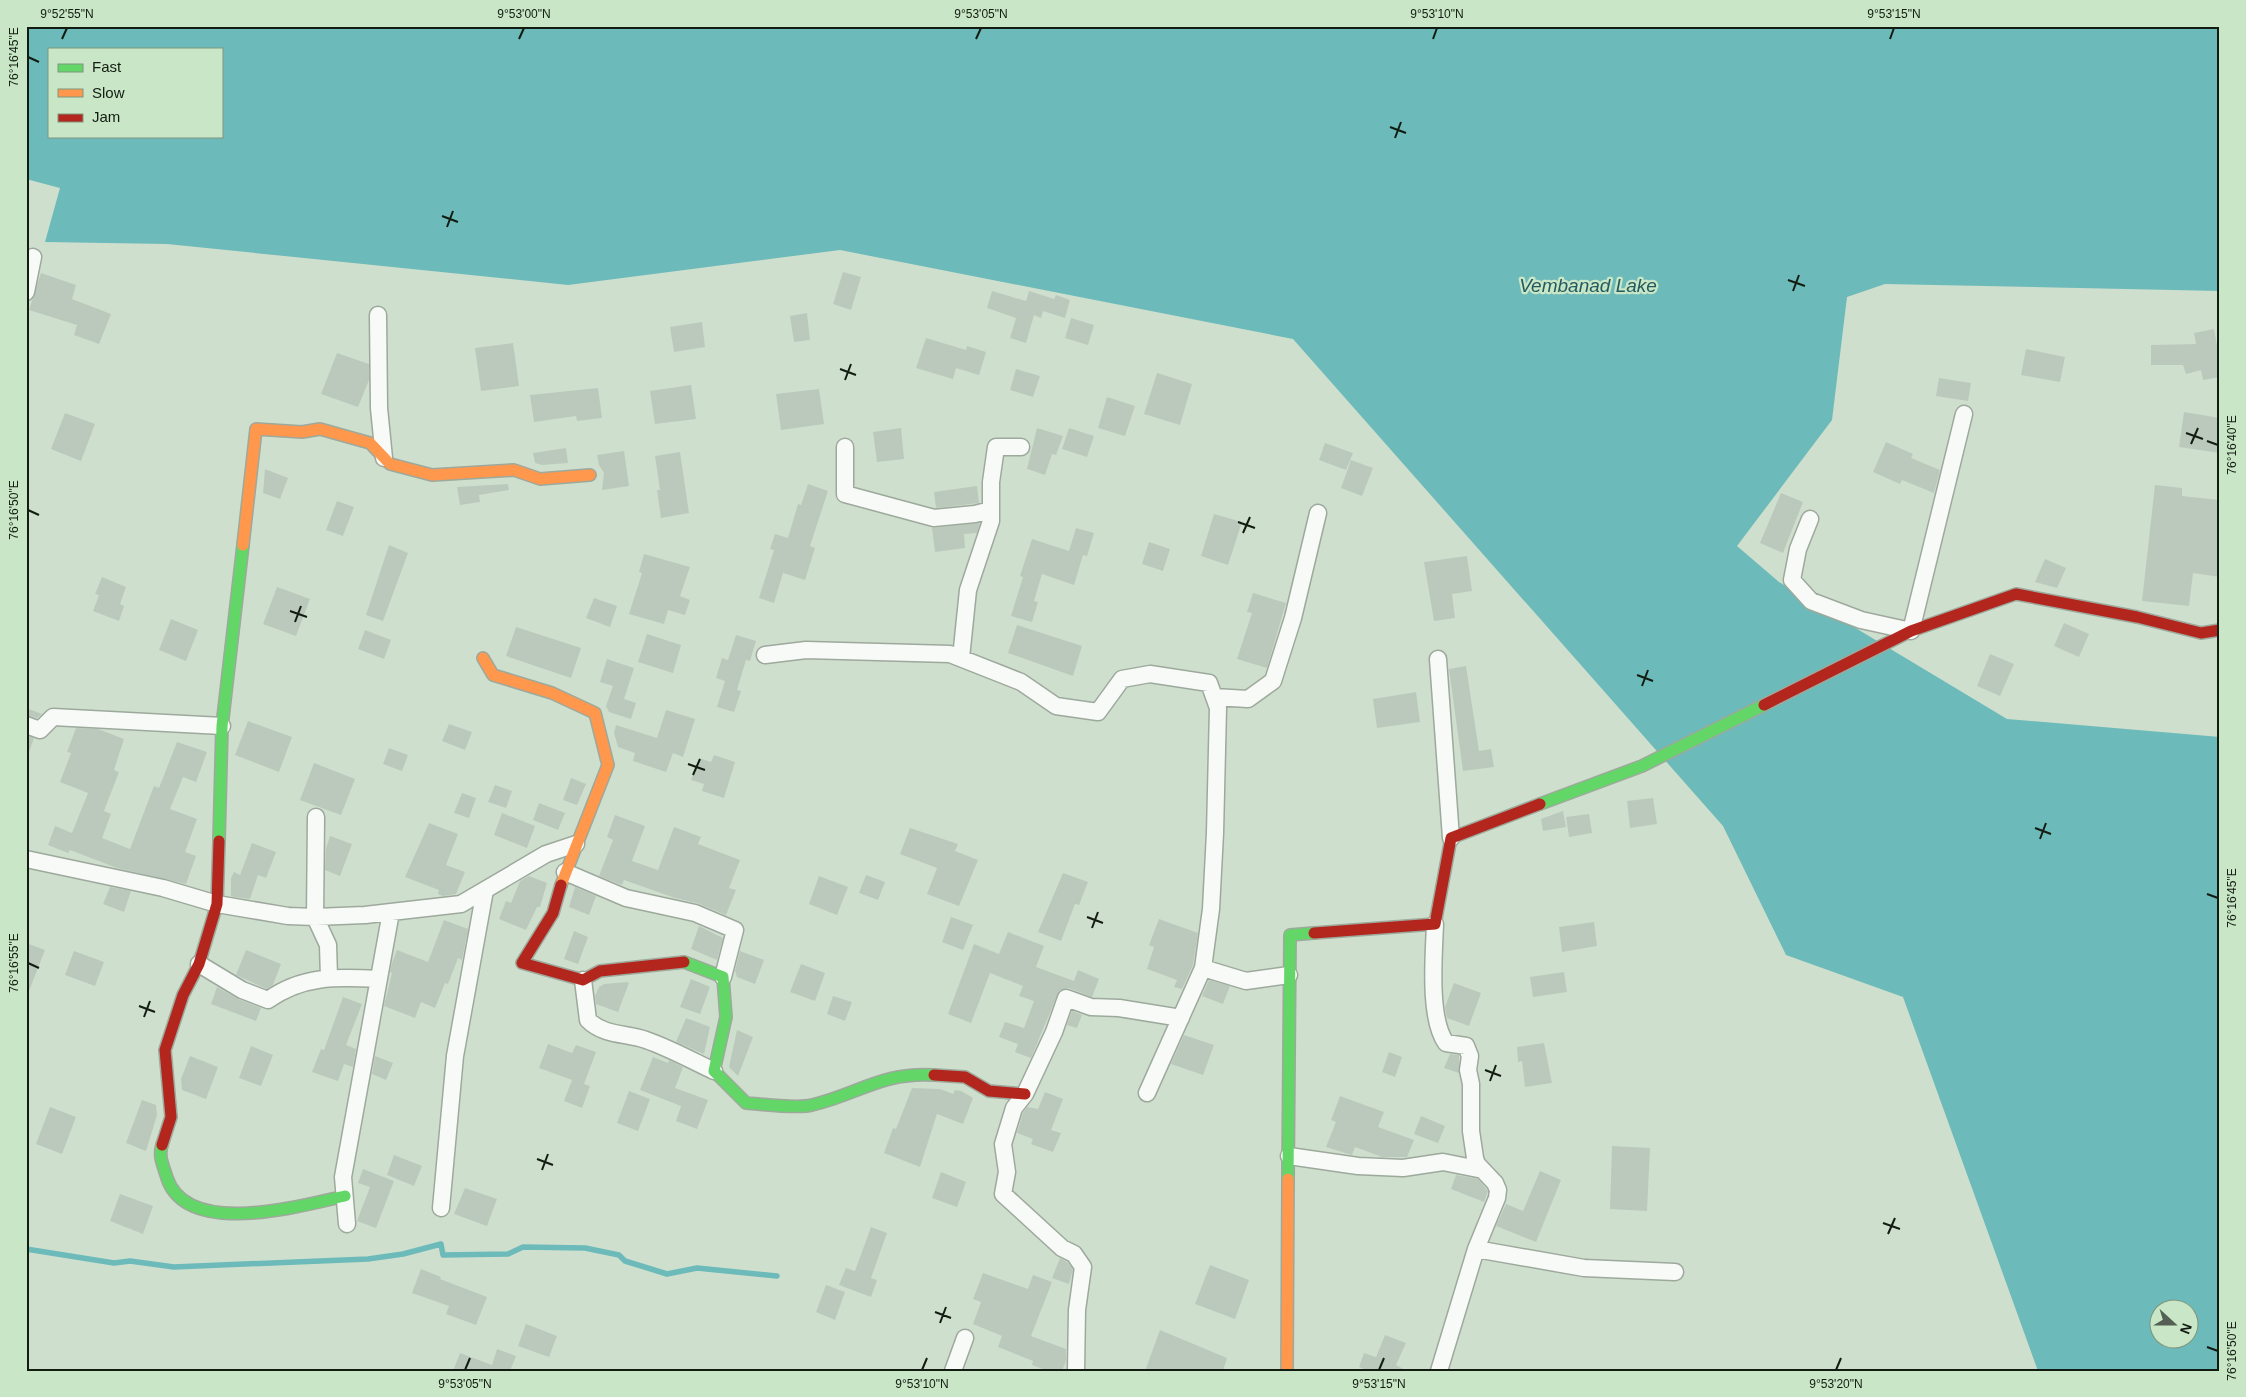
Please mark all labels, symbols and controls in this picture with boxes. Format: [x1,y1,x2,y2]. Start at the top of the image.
text: 9°52'55"N [40,7,94,21]
text: 9°53'00"N [497,7,551,21]
text: 9°53'05"N [954,7,1008,21]
text: 9°53'10"N [1410,7,1464,21]
text: 9°53'15"N [1867,7,1921,21]
text: 76°16'45"E [7,27,21,87]
legend [48,48,222,138]
text: Fast [92,58,122,75]
text: Slow [92,84,125,101]
text: Jam [92,108,120,125]
water label: Vembanad Lake [1519,275,1657,296]
text: 76°16'40"E [2225,415,2239,475]
text: 76°16'50"E [7,480,21,540]
text: 76°16'45"E [2225,868,2239,928]
text: 76°16'55"E [7,933,21,993]
north arrow [2148,1300,2198,1350]
text: N [2177,1321,2195,1336]
text: 76°16'50"E [2225,1321,2239,1381]
text: 9°53'05"N [438,1377,492,1391]
text: 9°53'10"N [895,1377,949,1391]
text: 9°53'15"N [1352,1377,1406,1391]
text: 9°53'20"N [1809,1377,1863,1391]

